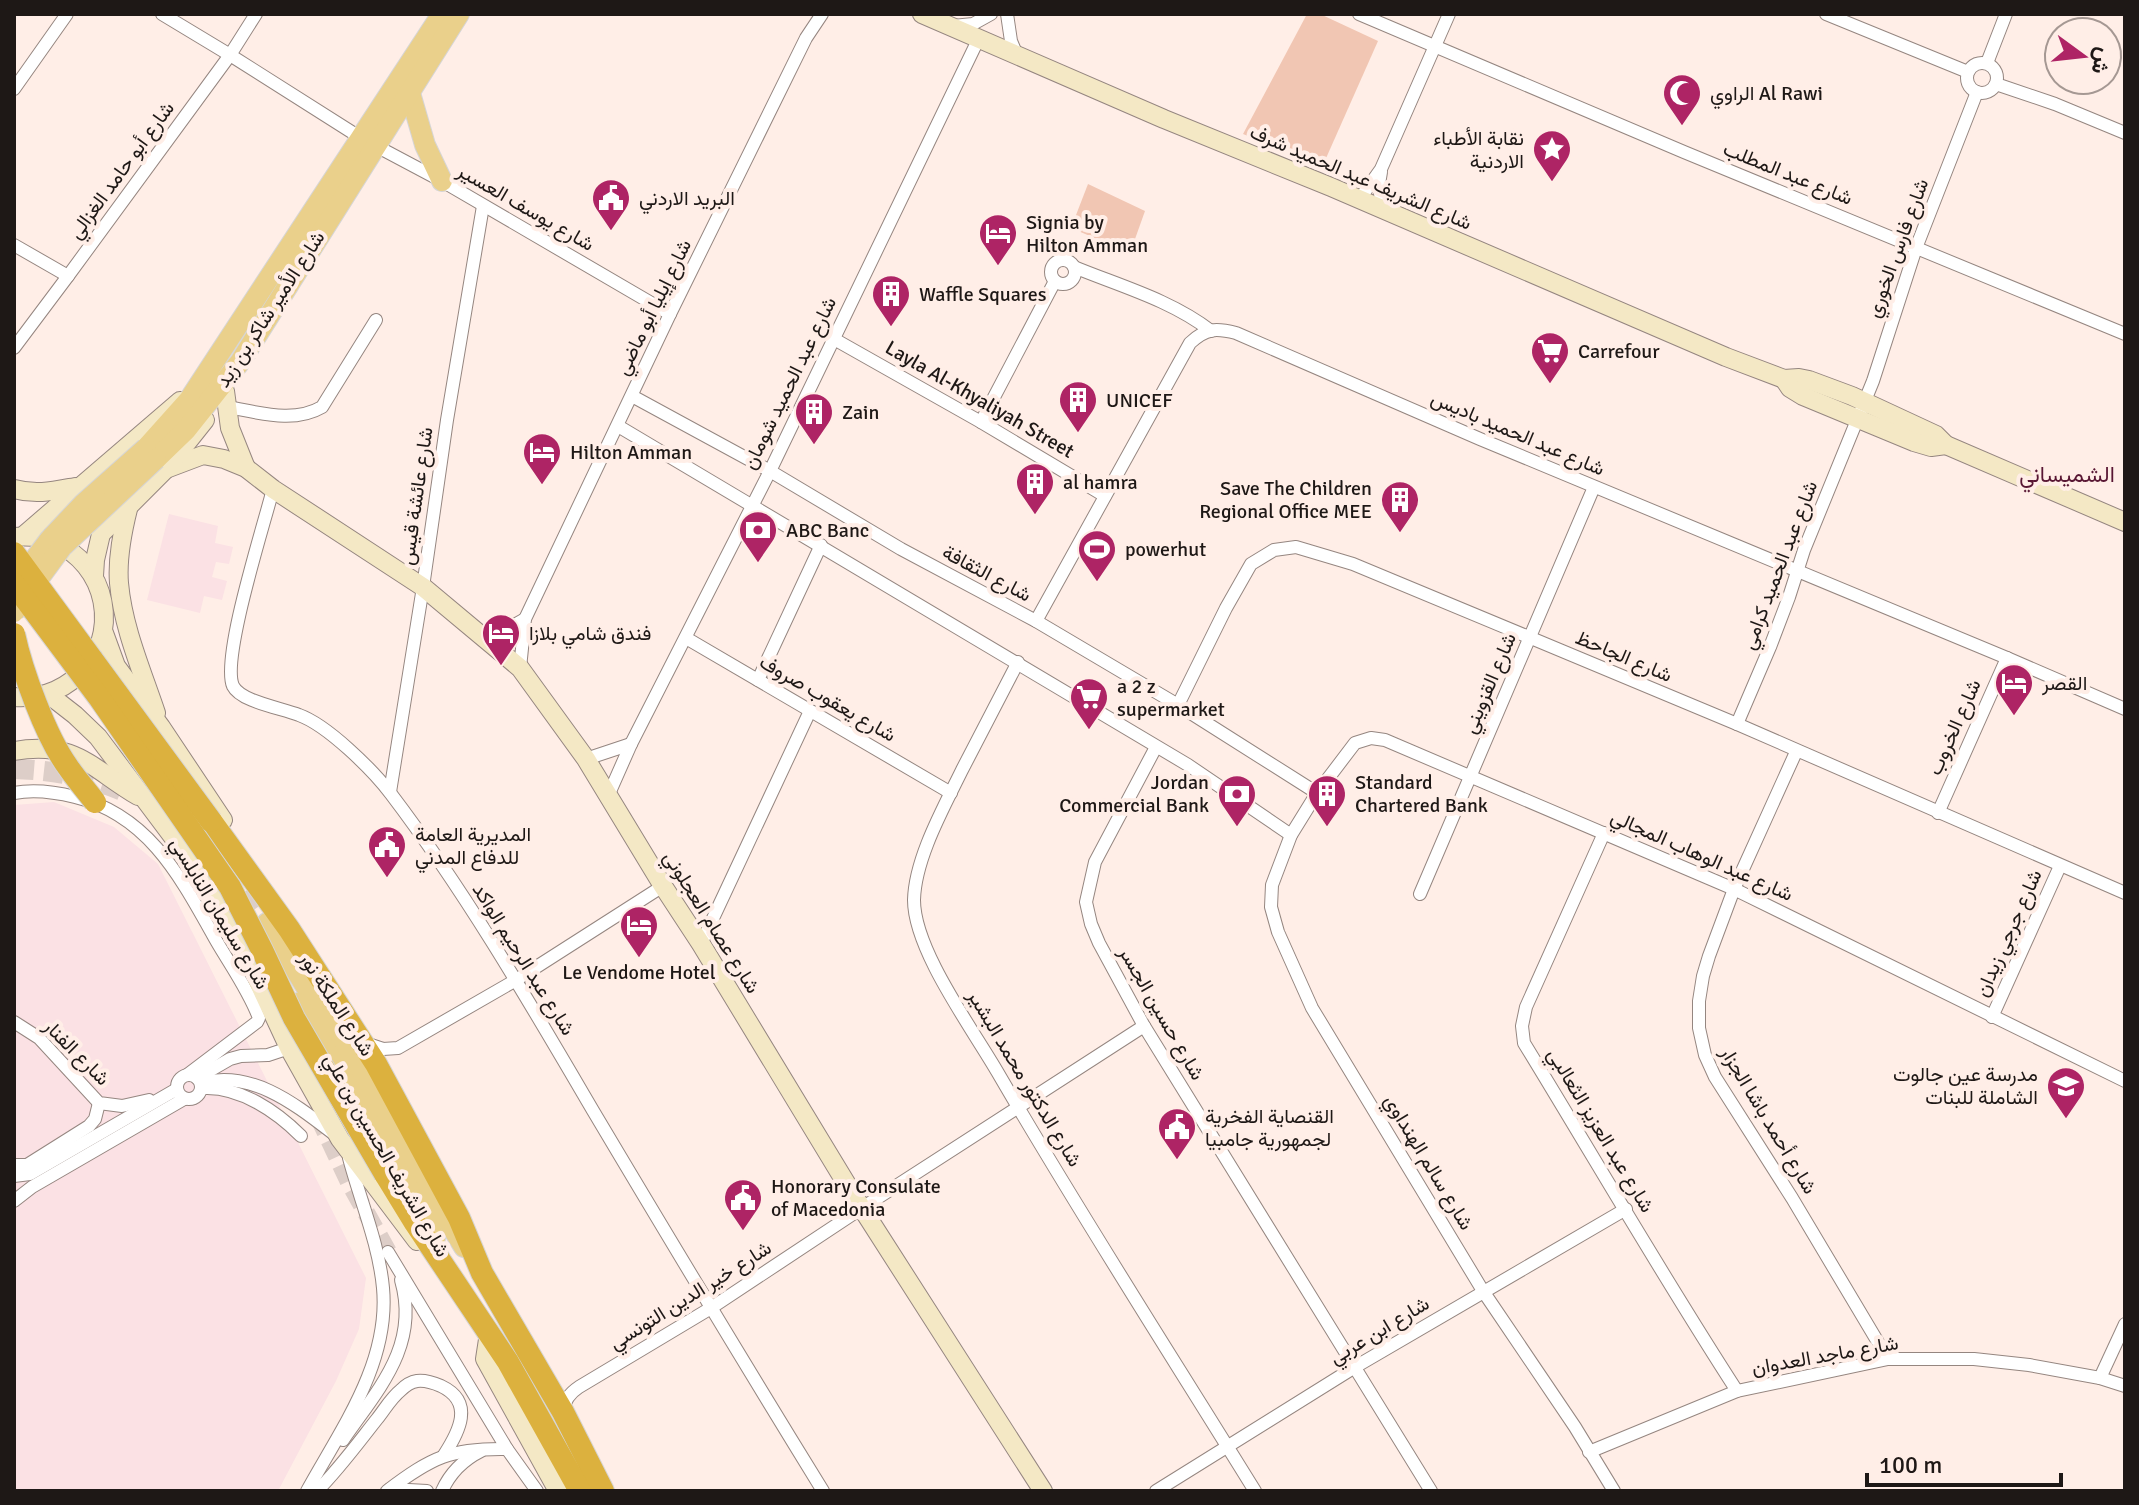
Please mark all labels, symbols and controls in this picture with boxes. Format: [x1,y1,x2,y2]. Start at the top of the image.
north arrow [2043,16,2123,96]
text: ش [2085,45,2118,77]
mosque icon: الراوي Al Rawi [1661,72,1703,127]
place label: الراوي Al Rawi [1710,81,1823,110]
street label: شارع أبو حامد الغزالي [63,96,183,246]
street label: شارع الشريف عبد الحميد شرف [1246,119,1475,236]
place label: نقابة الأطباء الاردنية [1433,126,1524,174]
place icon: نقابة الأطباء الاردنية [1531,128,1573,183]
street label: شارع عبد المطلب [1719,136,1856,212]
street label: شارع يوسف العسير [451,158,599,258]
street label: شارع فارس الخوري [1861,175,1938,323]
public building icon: البريد الاردني [590,177,632,232]
place label: البريد الاردني [639,186,735,215]
place label: Signia by Hilton Amman [1026,210,1148,258]
hotel icon: Signia by Hilton Amman [977,212,1019,267]
street label: شارع الأمير شاكر بن زيد [210,226,331,393]
street label: شارع إيليا أبو ماضي [610,235,701,381]
building icon: Waffle Squares [870,273,912,328]
place label: Waffle Squares [919,282,1047,307]
street label: شارع عبد الحميد شومان [737,293,843,474]
supermarket icon: Carrefour [1529,330,1571,385]
street label: Layla Al-Khyaliyah Street [881,335,1079,464]
place label: Carrefour [1578,339,1660,364]
building icon: UNICEF [1057,379,1099,434]
street label: شارع عبد الحميد باديس [1427,386,1609,482]
place label: UNICEF [1106,388,1173,413]
building icon: Zain [793,391,835,446]
place label: Zain [842,400,879,425]
street label: شارع عائشة قيس [394,425,440,567]
hotel icon: Hilton Amman [521,431,563,486]
place label: Hilton Amman [570,440,692,465]
building icon: al hamra [1014,461,1056,516]
district label: الشميساني [2019,461,2115,493]
place label: al hamra [1063,470,1138,495]
place label: Save The Children Regional Office MEE [1199,476,1372,524]
street label: شارع عبد الحميد كرامي [1736,477,1827,655]
building icon: Save The Children Regional Office MEE [1379,479,1421,534]
bank icon: ABC Banc [737,509,779,564]
place label: ABC Banc [786,518,869,543]
sports icon: powerhut [1076,528,1118,583]
place label: powerhut [1125,537,1206,562]
street label: شارع الثقافة [937,540,1036,608]
hotel icon: فندق شامي بلازا [480,612,522,667]
place label: فندق شامي بلازا [529,621,651,650]
street label: شارع الجاحظ [1571,625,1676,689]
street label: شارع القزويني [1457,629,1526,739]
street label: شارع يعقوب صروف [755,649,900,748]
hotel icon: القصر [1993,662,2035,717]
place label: القصر [2041,671,2087,696]
place label: a 2 z supermarket [1117,674,1225,722]
street label: شارع الخروب [1922,675,1988,779]
supermarket icon: a 2 z supermarket [1068,676,1110,731]
place label: Jordan Commercial Bank [1059,770,1209,818]
place label: Standard Chartered Bank [1355,770,1488,818]
bank icon: Jordan Commercial Bank [1216,773,1258,828]
building icon: Standard Chartered Bank [1306,773,1348,828]
street label: شارع عبد الوهاب المجالي [1605,804,1797,911]
place label: المديرية العامة للدفاع المدني [415,822,531,874]
public building icon: المديرية العامة للدفاع المدني [366,824,408,879]
street label: شارع سليمان النابلسي [161,833,275,996]
street label: شارع عصام العجلوني [654,846,765,1000]
street label: شارع جرجي زيدان [1969,866,2051,1002]
street label: شارع عبد الرحيم الواكد [466,879,580,1041]
hotel icon: Le Vendome Hotel [618,904,660,959]
street label: شارع حسين الجسر [1112,941,1210,1085]
street label: شارع الملكة نور [292,947,380,1062]
place label: Le Vendome Hotel [562,960,716,985]
street label: شارع الدكتور محمد البشير [960,984,1087,1172]
street label: شارع الفنار [37,1013,115,1092]
street label: شارع أحمد باشا الجزار [1713,1041,1822,1199]
street label: شارع عبد العزيز الثعالبي [1538,1043,1660,1219]
street label: شارع الشريف الحسين بن علي [315,1049,455,1264]
place label: مدرسة عين جالوت الشاملة للبنات [1893,1062,2038,1110]
school or university icon: مدرسة عين جالوت الشاملة للبنات [2045,1065,2087,1120]
street label: شارع سالم الهنداوي [1375,1090,1479,1237]
place label: القنصاية الفخرية لجمهورية جامبيا [1205,1104,1334,1152]
public building icon: القنصاية الفخرية لجمهورية جامبيا [1156,1106,1198,1161]
place label: Honorary Consulate of Macedonia [771,1174,941,1222]
public building icon: Honorary Consulate of Macedonia [722,1177,764,1232]
street label: شارع خير الدين التونسي [604,1235,778,1359]
street label: شارع ابن عربي [1325,1291,1436,1374]
street label: شارع ماجد العدوان [1750,1330,1901,1382]
scale bar [1867,1437,2061,1487]
text: 100 m [1879,1450,1942,1480]

